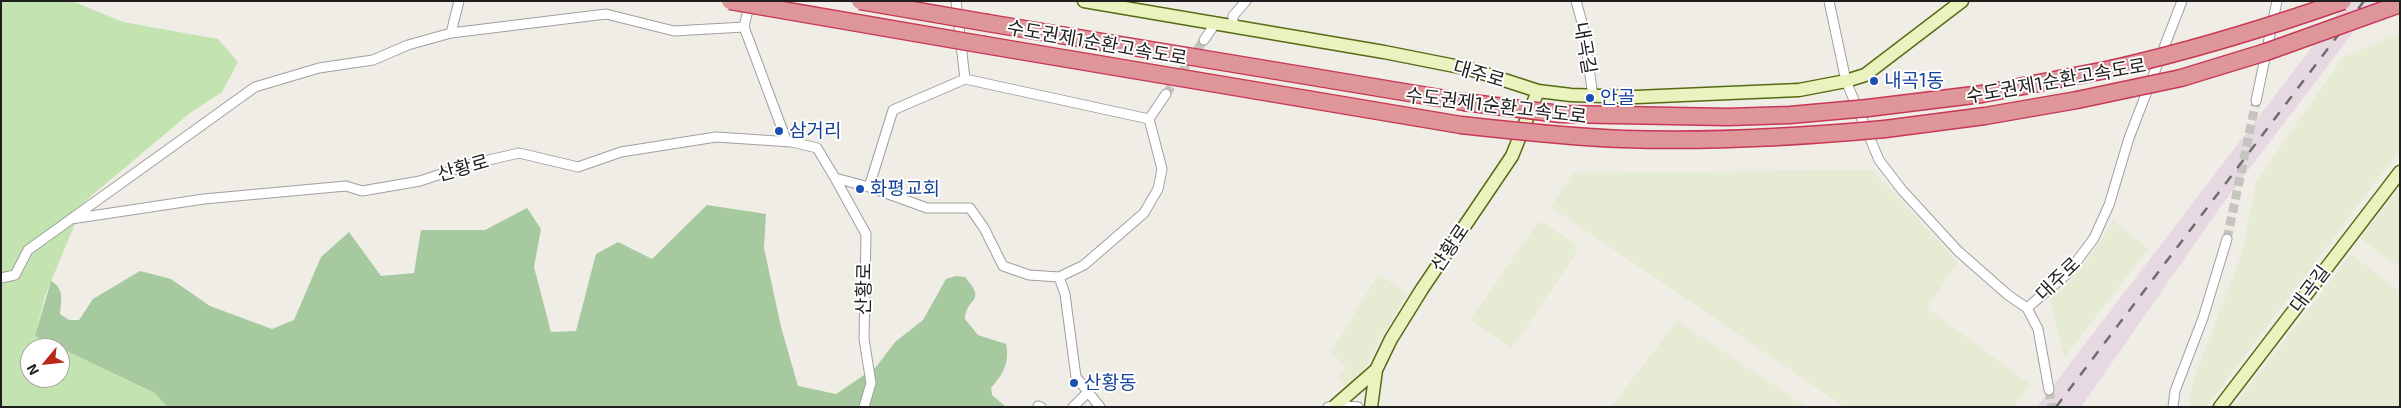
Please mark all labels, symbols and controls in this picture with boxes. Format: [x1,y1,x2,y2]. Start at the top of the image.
street label: 수도권제1순환고속도로 [1005,16,1189,70]
street label: 내곡길 [1569,20,1601,76]
street label: 수도권제1순환고속도로 [1964,54,2148,108]
street label: 대주로 [1451,56,1507,92]
place label: 내곡1동 [1884,70,1944,92]
marker: 내곡1동 [1868,75,1880,87]
street label: 수도권제1순환고속도로 [1404,84,1588,128]
place label: 안골 [1600,87,1635,109]
marker: 안골 [1584,92,1596,104]
place label: 삼거리 [789,120,841,142]
marker: 삼거리 [773,125,785,137]
street label: 산황로 [435,150,491,186]
place label: 화평교회 [870,178,940,200]
marker: 화평교회 [854,183,866,195]
street label: 산황로 [1426,220,1474,276]
street label: 대주로 [2031,253,2085,305]
street label: 대곡길 [2285,261,2335,317]
street label: 산황로 [852,263,876,315]
north arrow [20,338,70,388]
text: N [22,361,42,378]
place label: 산황동 [1084,372,1136,394]
marker: 산황동 [1068,377,1080,389]

